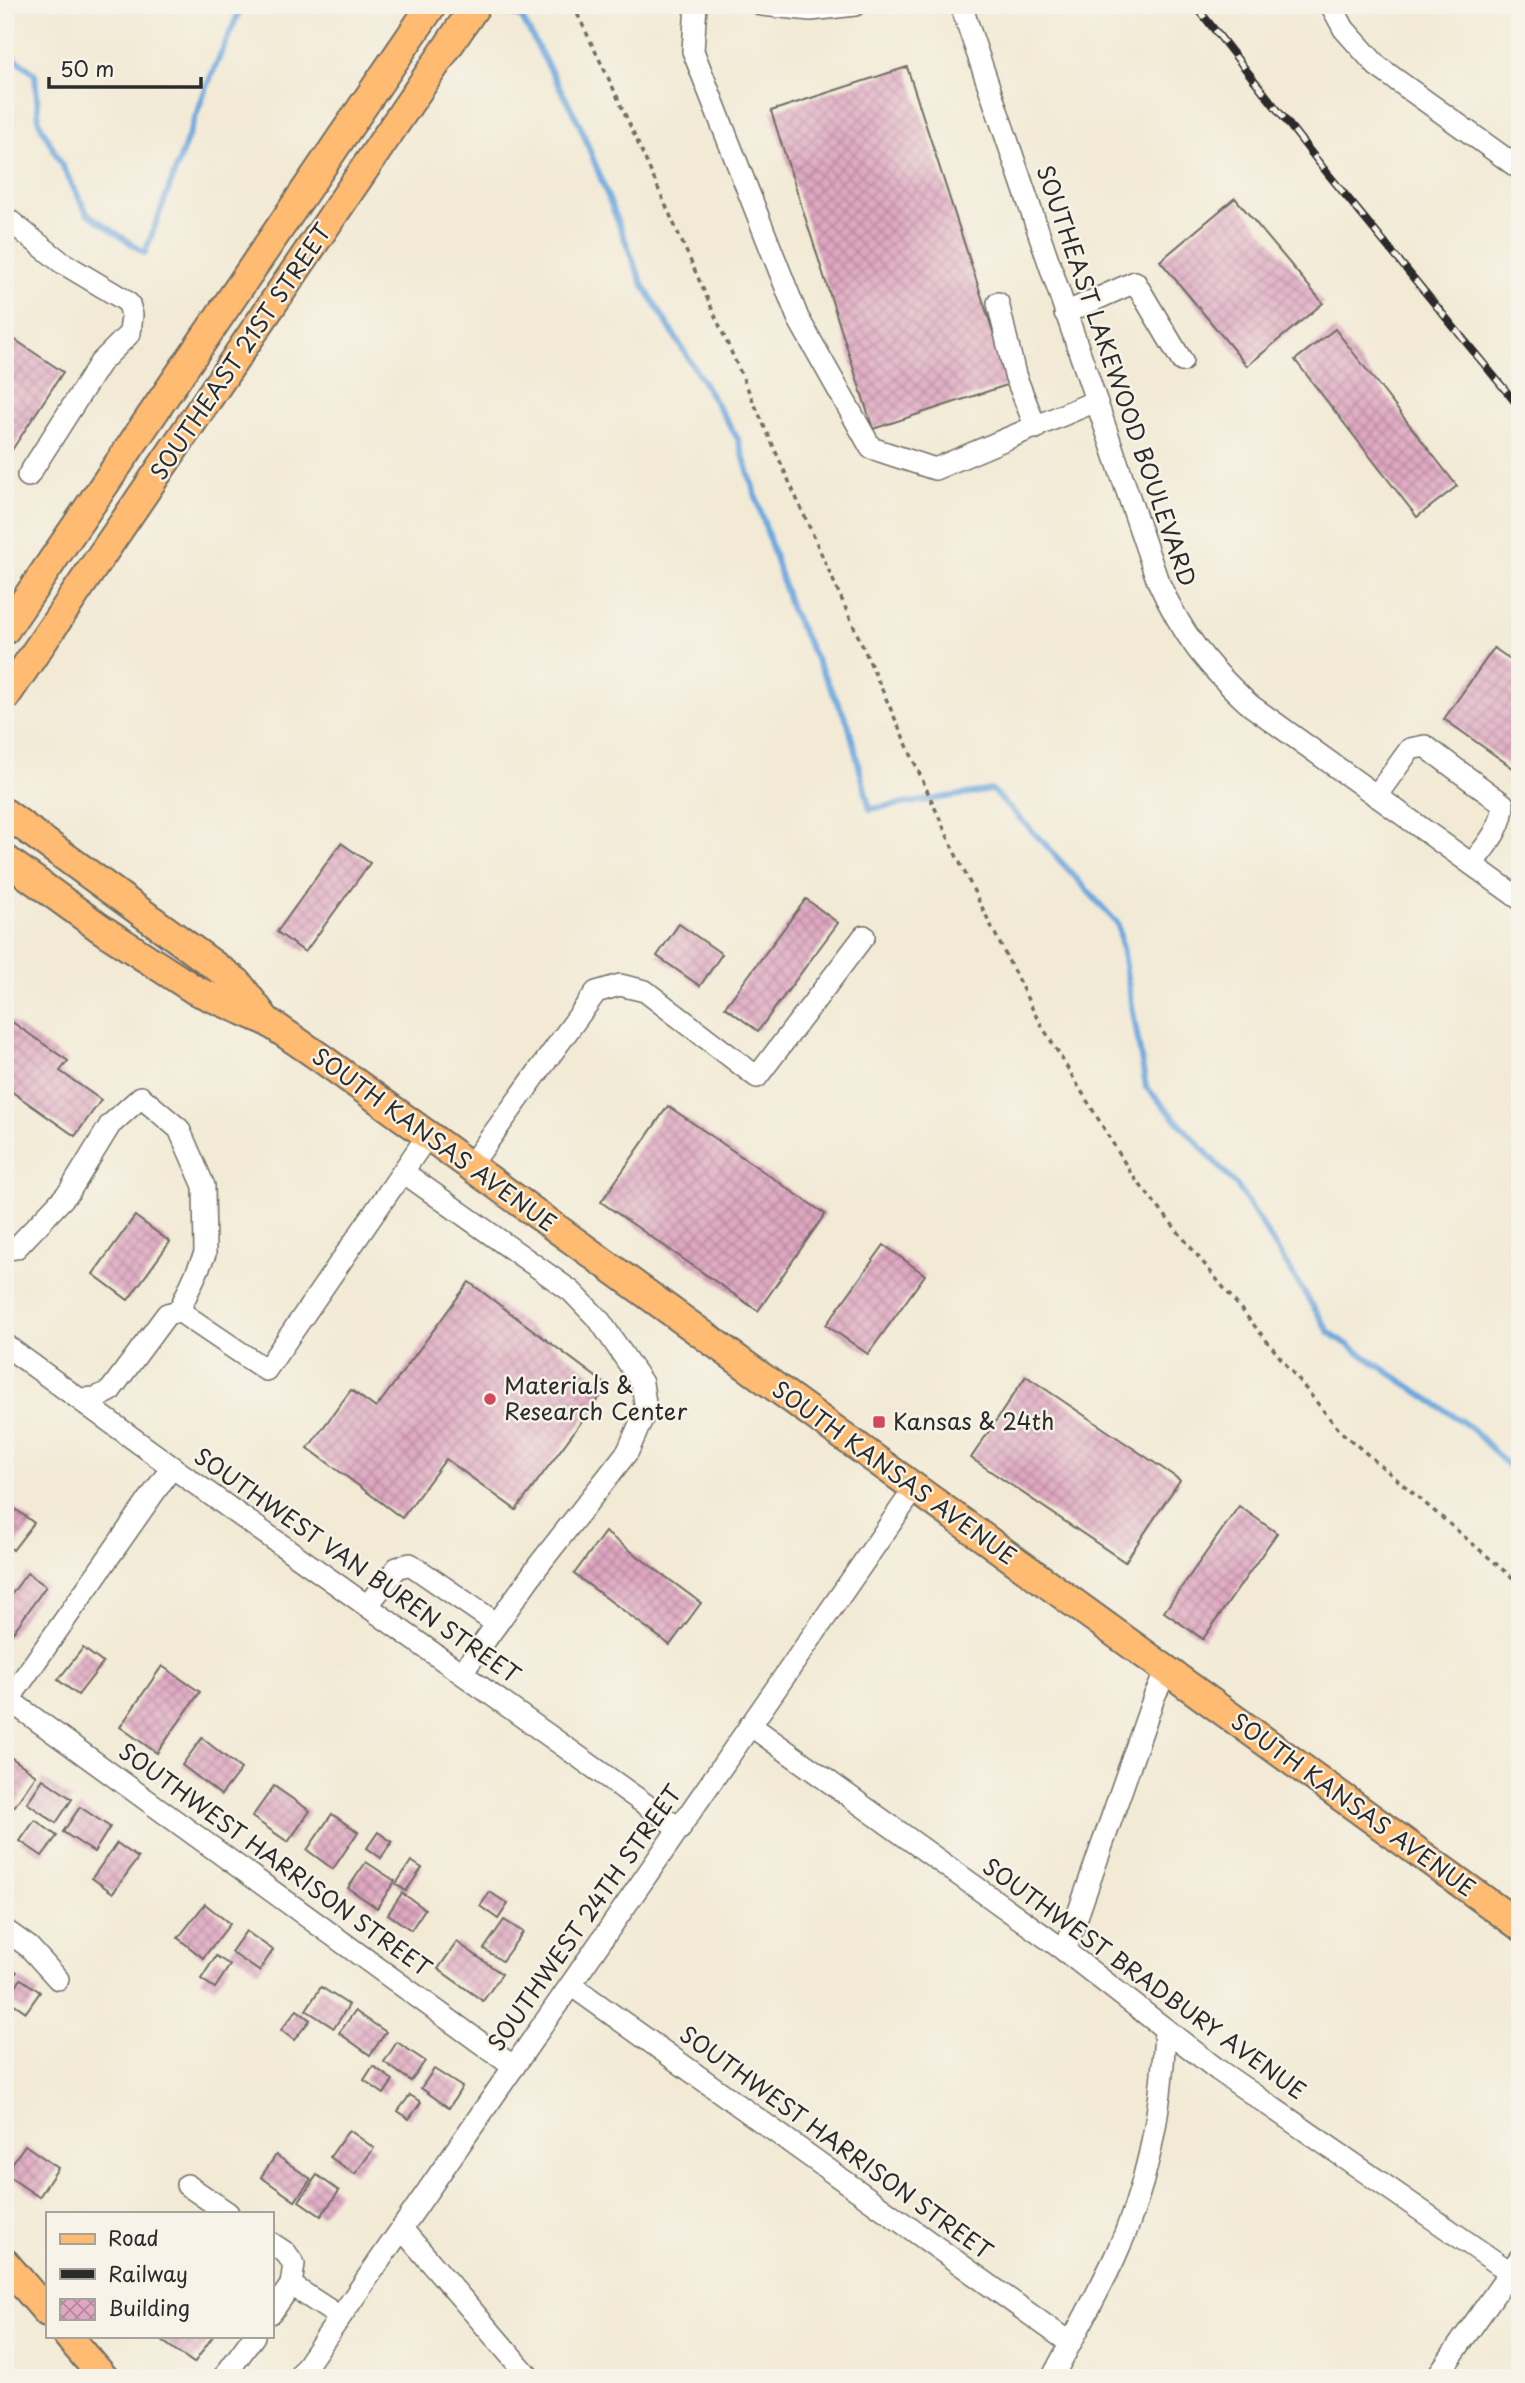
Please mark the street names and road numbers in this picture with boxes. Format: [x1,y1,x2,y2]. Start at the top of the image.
street label: SOUTHEAST LAKEWOOD BOULEVARD [1029,160,1206,591]
street label: SOUTHEAST 21ST STREET [141,216,339,486]
street label: SOUTH KANSAS AVENUE [306,1038,564,1239]
street label: SOUTH KANSAS AVENUE [766,1371,1024,1572]
street label: SOUTHWEST VAN BUREN STREET [188,1438,528,1691]
street label: SOUTH KANSAS AVENUE [1225,1703,1483,1904]
street label: SOUTHWEST HARRISON STREET [112,1733,440,1985]
street label: SOUTHWEST 24TH STREET [478,1776,690,2058]
street label: SOUTHWEST BRADBURY AVENUE [976,1848,1314,2107]
street label: SOUTHWEST HARRISON STREET [673,2016,1001,2268]

